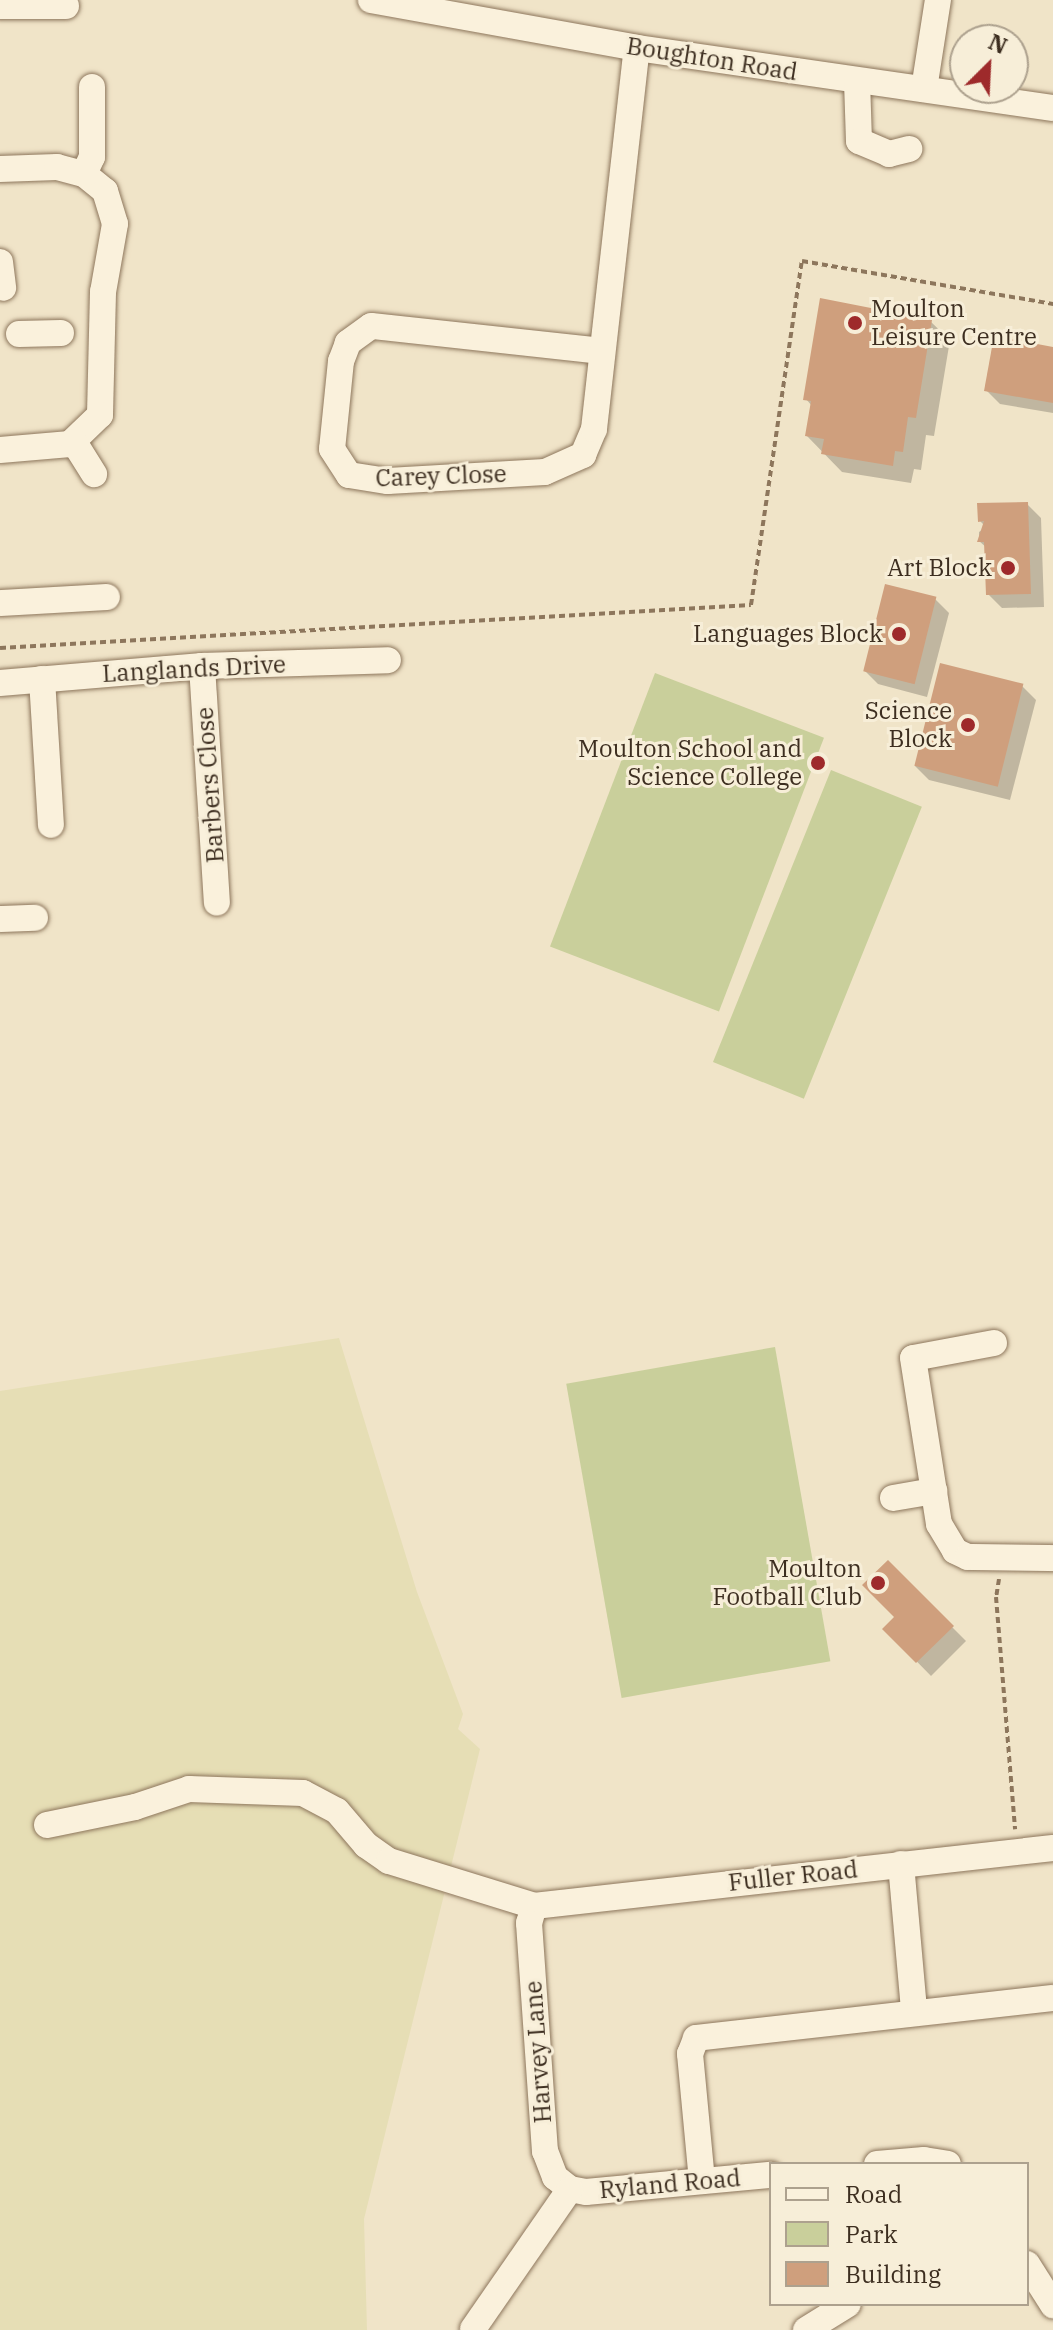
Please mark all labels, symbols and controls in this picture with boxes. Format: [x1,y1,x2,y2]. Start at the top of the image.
north arrow [949,24,1029,104]
text: N [984,27,1012,60]
street label: Boughton Road [624,31,800,87]
place label: Moulton Leisure Centre [871,295,1037,351]
marker: Moulton Leisure Centre [846,314,864,332]
street label: Carey Close [375,459,507,493]
place label: Art Block [887,554,992,582]
marker: Art Block [999,559,1017,577]
place label: Languages Block [693,620,883,648]
marker: Languages Block [890,625,908,643]
street label: Langlands Drive [101,650,287,688]
place label: Science Block [865,697,952,753]
street label: Barbers Close [190,706,230,864]
marker: Science Block [959,716,977,734]
place label: Moulton School and Science College [578,735,802,791]
marker: Moulton School and Science College [809,754,827,772]
place label: Moulton Football Club [713,1555,862,1611]
marker: Moulton Football Club [869,1574,887,1592]
street label: Fuller Road [727,1855,859,1897]
street label: Harvey Lane [519,1980,557,2124]
legend [769,2162,1029,2306]
street label: Ryland Road [598,2163,742,2205]
text: Road [845,2178,902,2210]
text: Park [845,2218,897,2250]
text: Building [845,2258,941,2290]

